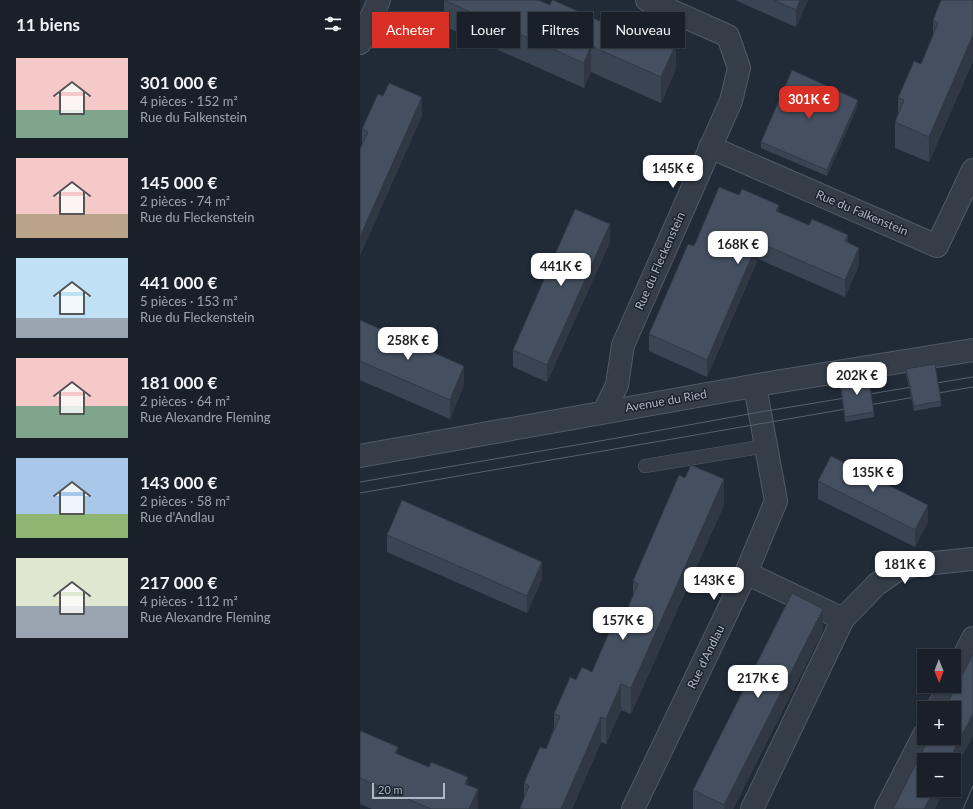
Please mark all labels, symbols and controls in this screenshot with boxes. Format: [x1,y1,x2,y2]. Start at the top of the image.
chip: Acheter [372,12,449,48]
chip: Louer [457,12,520,48]
chip: Filtres [528,12,593,48]
chip: Nouveau [601,12,685,48]
icon: filters [322,13,344,35]
text: 11 biens [16,14,80,35]
text: 301 000 € [140,72,217,93]
icon: home [48,74,96,122]
pin: 301K € [776,86,842,120]
text: 301K € [788,91,830,107]
text: 4 pièces · 152 m² [140,93,238,109]
text: Rue du Falkenstein [140,109,247,125]
pin: 145K € [640,155,706,189]
text: 145K € [652,160,694,176]
text: 145 000 € [140,172,217,193]
icon: home [48,174,96,222]
street label: Rue du Falkenstein [814,186,911,239]
text: 2 pièces · 74 m² [140,193,230,209]
text: Rue du Fleckenstein [140,209,254,225]
street label: Rue du Fleckenstein [631,210,688,312]
pin: 168K € [705,231,771,265]
text: 168K € [717,236,759,252]
pin: 441K € [528,253,594,287]
text: 441K € [540,258,582,274]
text: 441 000 € [140,272,217,293]
icon: home [48,274,96,322]
text: 5 pièces · 153 m² [140,293,238,309]
text: Rue du Fleckenstein [140,309,254,325]
pin: 258K € [375,327,441,361]
text: 258K € [387,332,429,348]
pin: 202K € [824,362,890,396]
text: 202K € [836,367,878,383]
text: 181 000 € [140,372,217,393]
icon: home [48,374,96,422]
street label: Avenue du Ried [624,386,708,415]
text: 2 pièces · 64 m² [140,393,230,409]
text: Rue Alexandre Fleming [140,409,271,425]
pin: 135K € [840,459,906,493]
text: 135K € [852,464,894,480]
text: 143 000 € [140,472,217,493]
icon: home [48,474,96,522]
text: 2 pièces · 58 m² [140,493,230,509]
text: Rue d'Andlau [140,509,215,525]
pin: 181K € [872,551,938,585]
text: 181K € [884,556,926,572]
pin: 143K € [681,567,747,601]
text: 217 000 € [140,572,217,593]
text: 143K € [693,572,735,588]
icon: home [48,574,96,622]
text: 4 pièces · 112 m² [140,593,238,609]
pin: 157K € [590,607,656,641]
text: Rue Alexandre Fleming [140,609,271,625]
text: 157K € [602,612,644,628]
street label: Rue d'Andlau [684,623,727,691]
north arrow [917,649,961,693]
map controls [917,649,961,797]
pin: 217K € [725,665,791,699]
text: 217K € [737,670,779,686]
button: + [917,701,961,745]
button: − [917,753,961,797]
scale bar [372,781,445,800]
text: 20 m [378,783,403,796]

